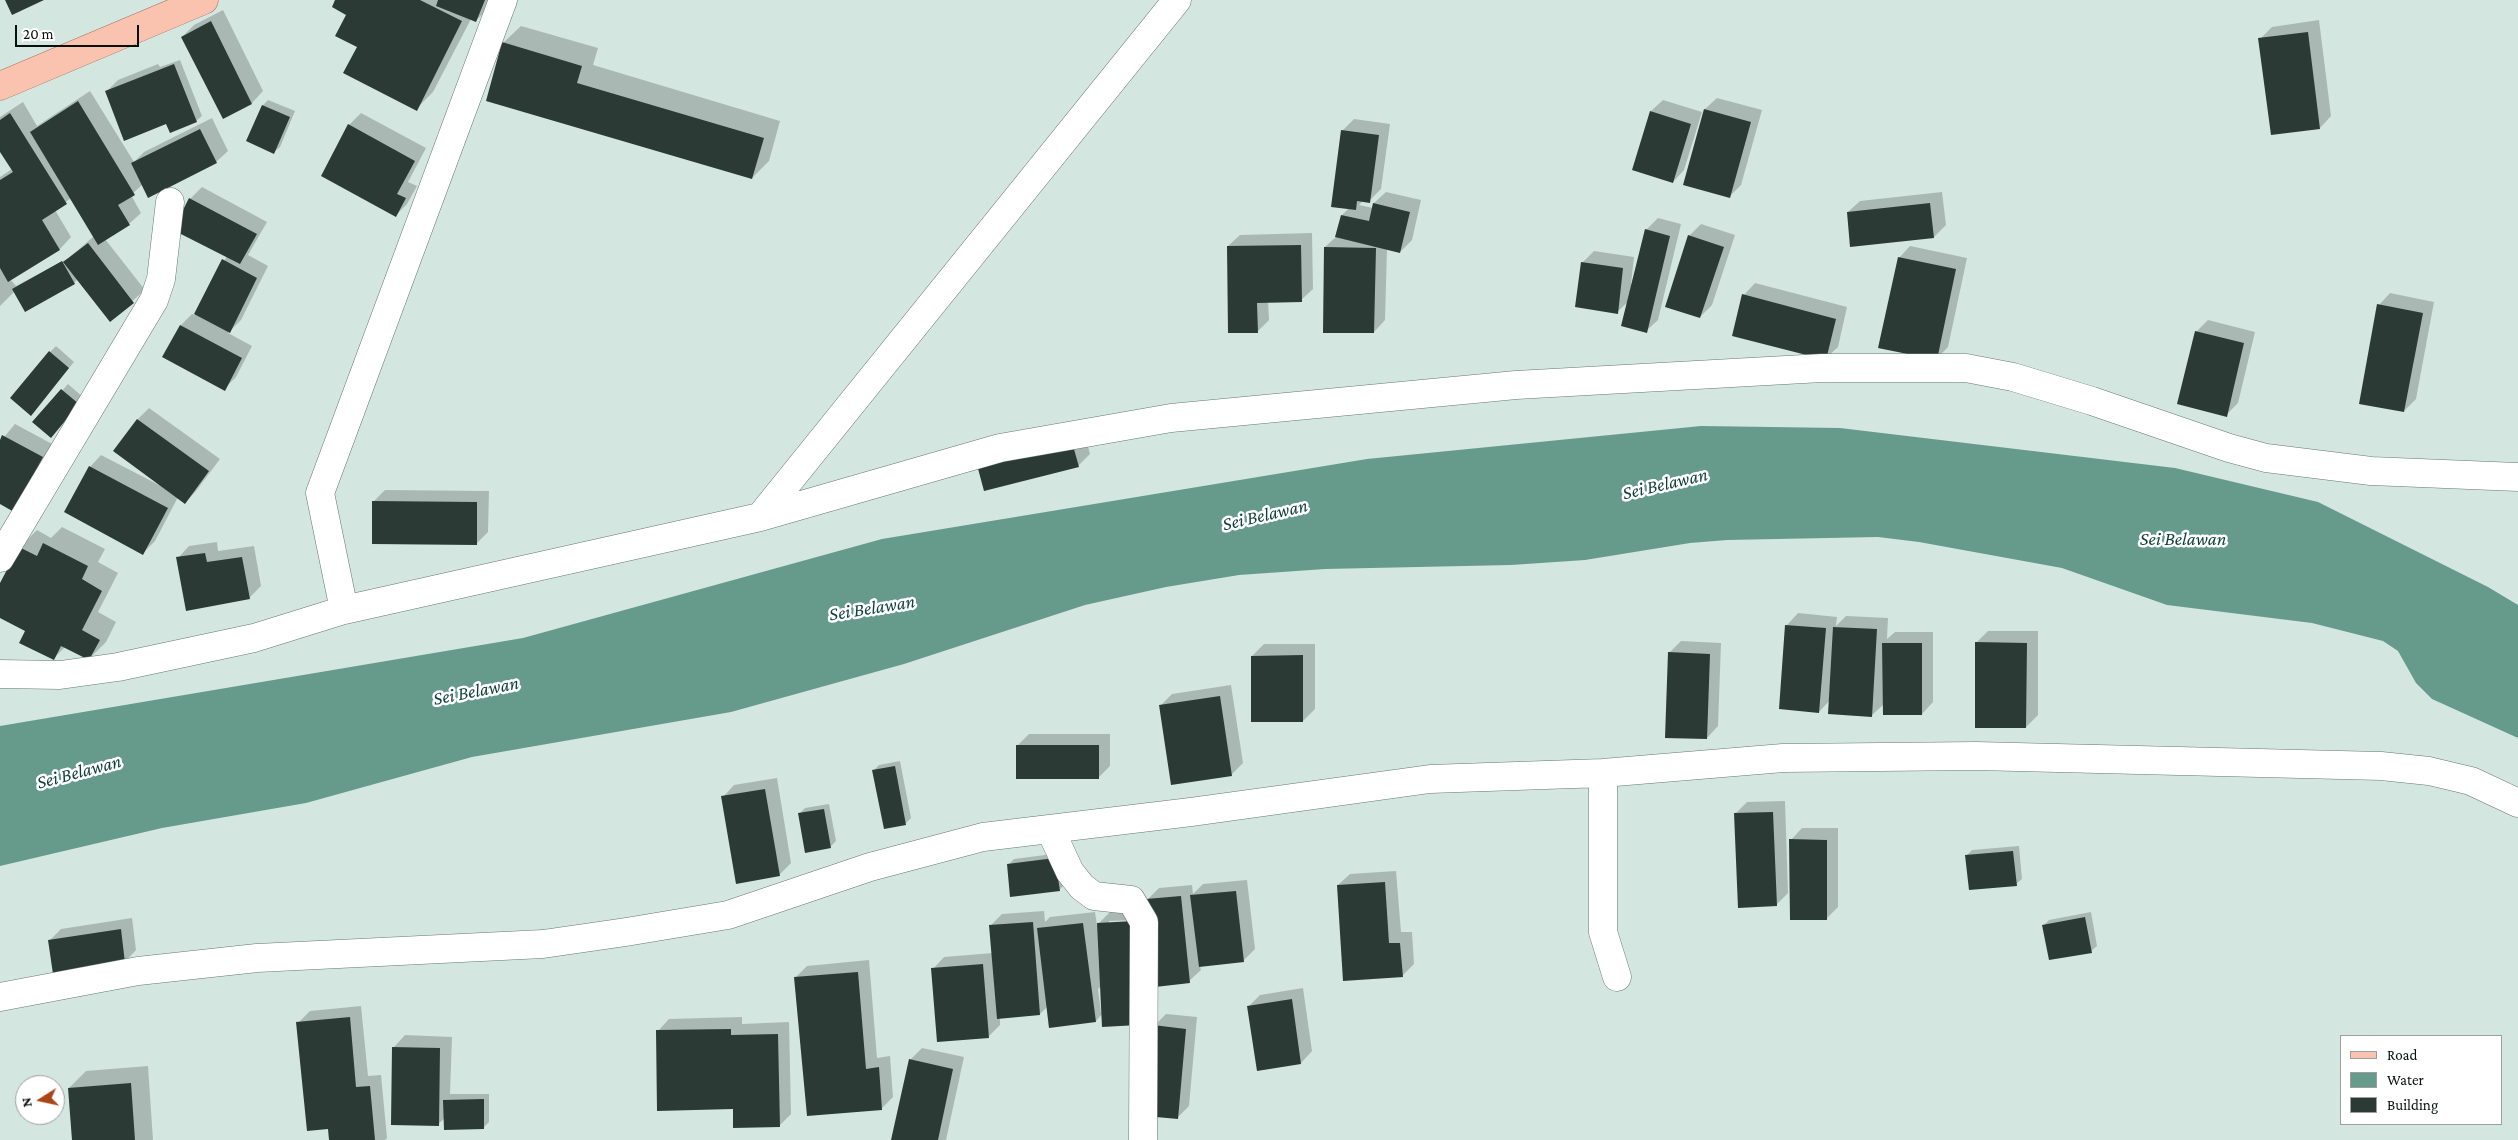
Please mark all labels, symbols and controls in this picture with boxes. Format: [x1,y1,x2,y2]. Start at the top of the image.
scale bar [18,15,141,47]
text: 20 m [23,26,54,42]
water label: Sei Belawan [1620,463,1710,505]
water label: Sei Belawan [1220,494,1310,536]
water label: Sei Belawan [2140,528,2226,550]
water label: Sei Belawan [827,590,917,626]
water label: Sei Belawan [431,672,521,710]
water label: Sei Belawan [34,750,124,794]
legend [2340,1035,2503,1125]
text: Road [2387,1047,2417,1063]
text: Water [2387,1072,2424,1088]
north arrow [15,1075,65,1125]
text: N [18,1096,35,1109]
text: Building [2387,1097,2438,1113]

